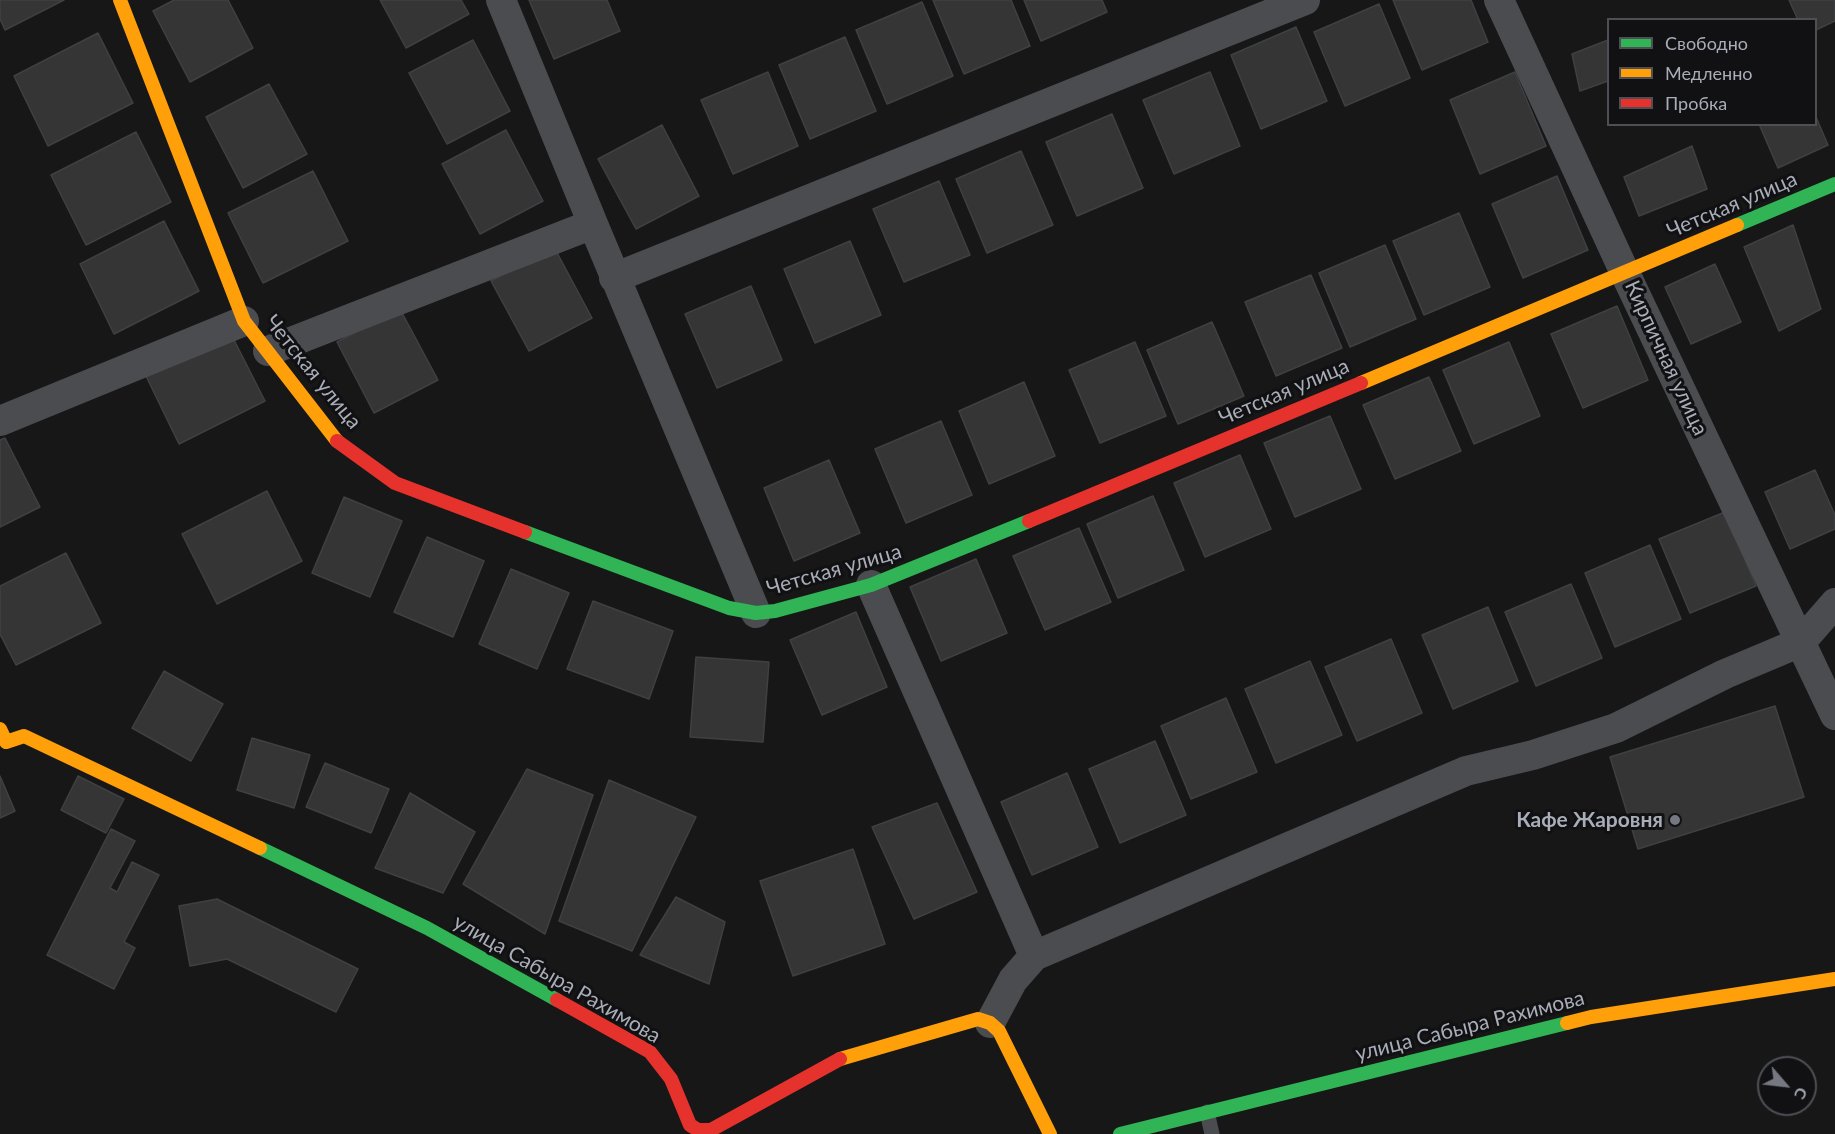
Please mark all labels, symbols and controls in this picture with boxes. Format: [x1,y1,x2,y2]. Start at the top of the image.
legend [1607,18,1817,126]
text: Свободно [1665,32,1748,54]
text: Медленно [1665,62,1753,84]
text: Пробка [1665,92,1727,114]
street label: Четская улица [1663,166,1801,244]
street label: Кирпичная улица [1619,277,1713,439]
street label: Четская улица [259,310,367,434]
street label: Четская улица [1215,353,1353,431]
street label: Четская улица [764,539,904,601]
place label: Кафе Жаровня [1516,807,1663,833]
marker: Кафе Жаровня [1668,813,1682,827]
street label: улица Сабыра Рахимова [449,909,665,1049]
street label: улица Сабыра Рахимова [1353,985,1587,1067]
north arrow [1757,1056,1817,1116]
text: С [1791,1085,1812,1103]

